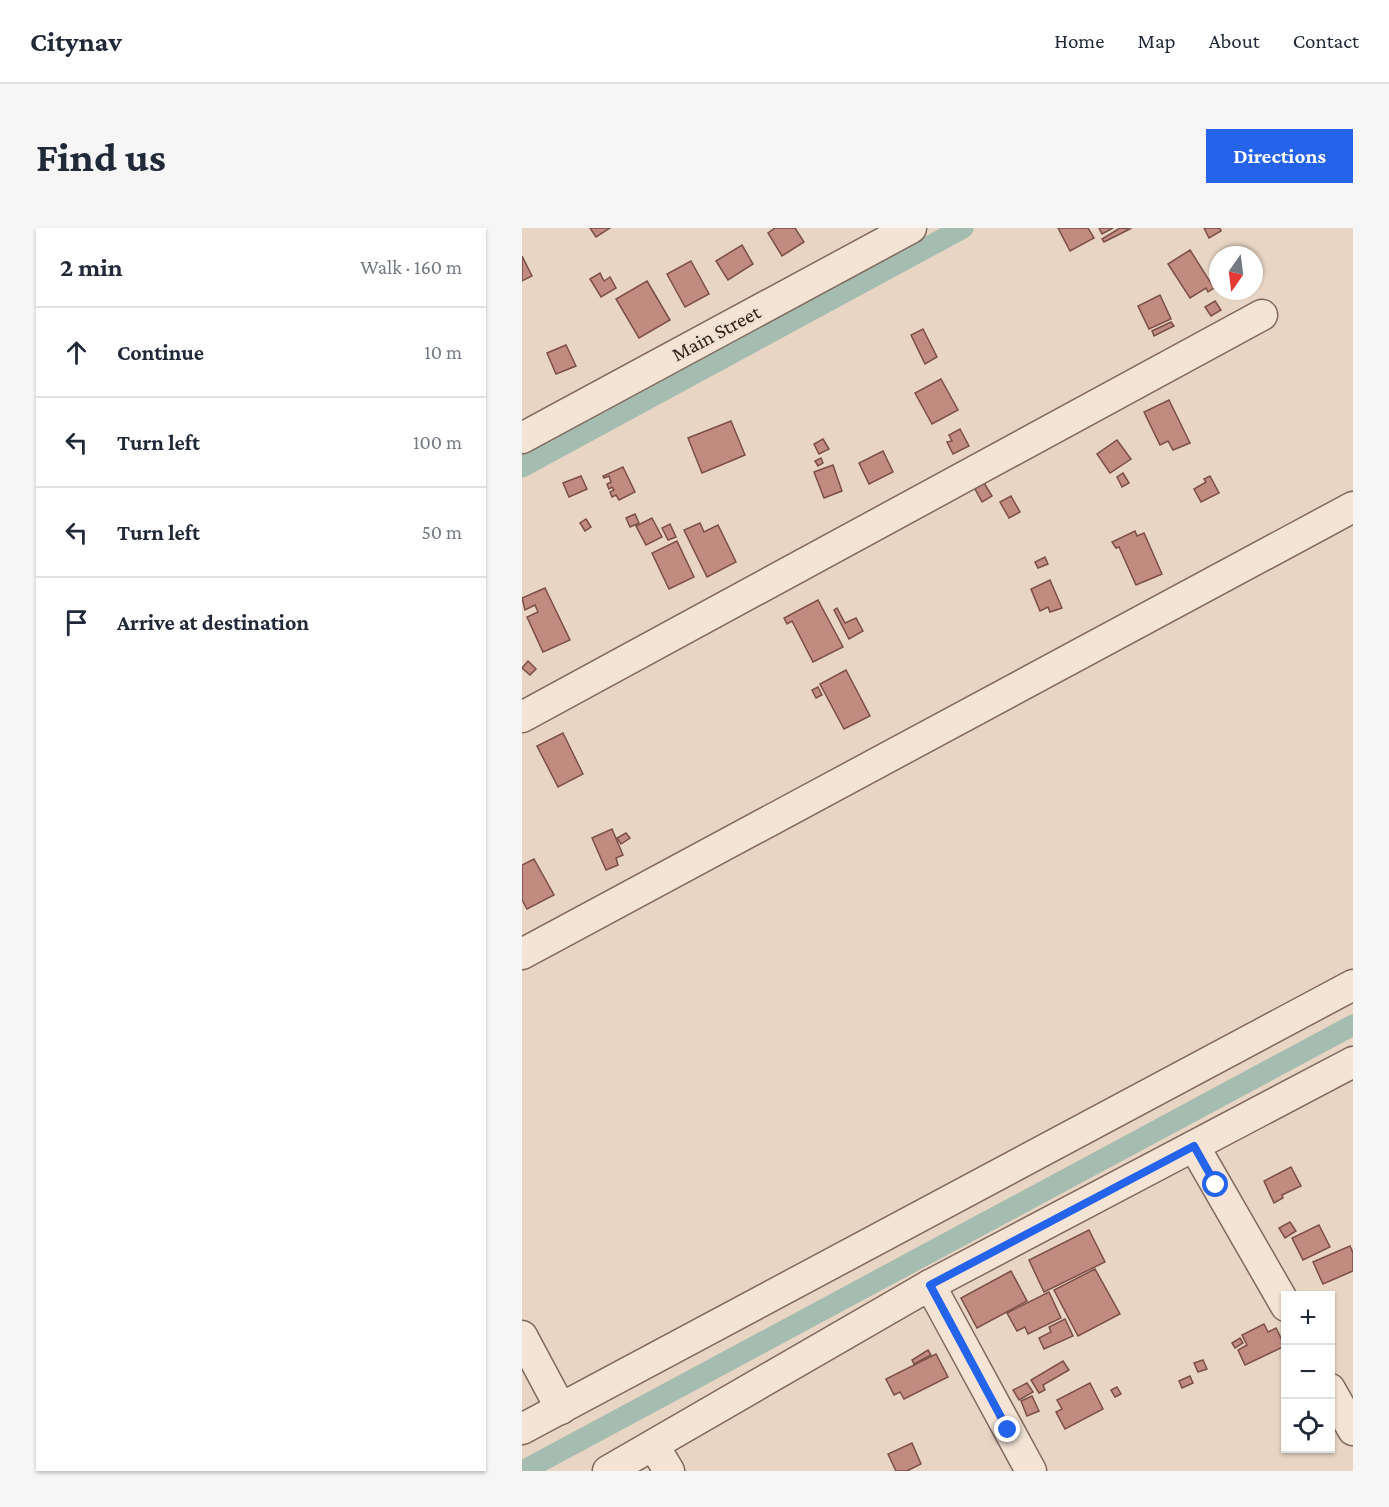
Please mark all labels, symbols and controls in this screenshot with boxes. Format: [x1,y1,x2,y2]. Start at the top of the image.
text: Citynav [30,26,122,57]
text: Home [1054,29,1104,53]
text: Map [1137,29,1176,53]
text: About [1209,29,1260,53]
text: Contact [1293,29,1359,53]
button: Directions [1206,129,1353,183]
text: Find us [36,133,166,180]
north arrow [1209,246,1263,300]
text: 2 min [60,253,123,282]
text: Walk · 160 m [360,256,462,278]
street label: Main Street [668,299,765,366]
icon: ahead [60,336,93,369]
text: Continue [117,340,204,365]
text: 10 m [424,341,462,363]
icon: left [60,426,93,459]
text: Turn left [117,430,200,455]
text: 100 m [413,431,462,453]
icon: left [60,516,93,549]
text: Turn left [117,520,200,545]
text: 50 m [421,521,462,543]
icon: arrive [60,606,93,639]
text: Arrive at destination [117,610,309,635]
route start [1202,1171,1228,1197]
map controls [1281,1291,1335,1453]
button: + [1281,1291,1335,1345]
button: − [1281,1345,1335,1399]
button: locate [1281,1399,1335,1453]
route end [994,1416,1020,1442]

